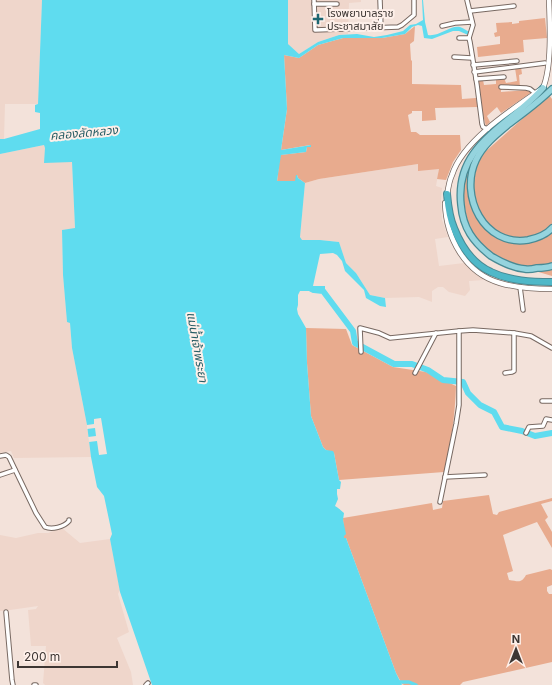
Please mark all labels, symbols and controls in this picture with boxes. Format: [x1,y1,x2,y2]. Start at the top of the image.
place label: โรงพยาบาลราช ประชาสมาสัย [327,6,393,33]
marker: โรงพยาบาลราช ประชาสมาสัย [312,13,324,25]
water label: คลองลัดหลวง [49,122,119,143]
water label: แม่น้ำเจ้าพระยา [184,310,212,384]
north arrow [496,629,536,669]
text: N [512,632,520,646]
scale bar [18,643,117,669]
text: 200 m [24,649,60,664]

